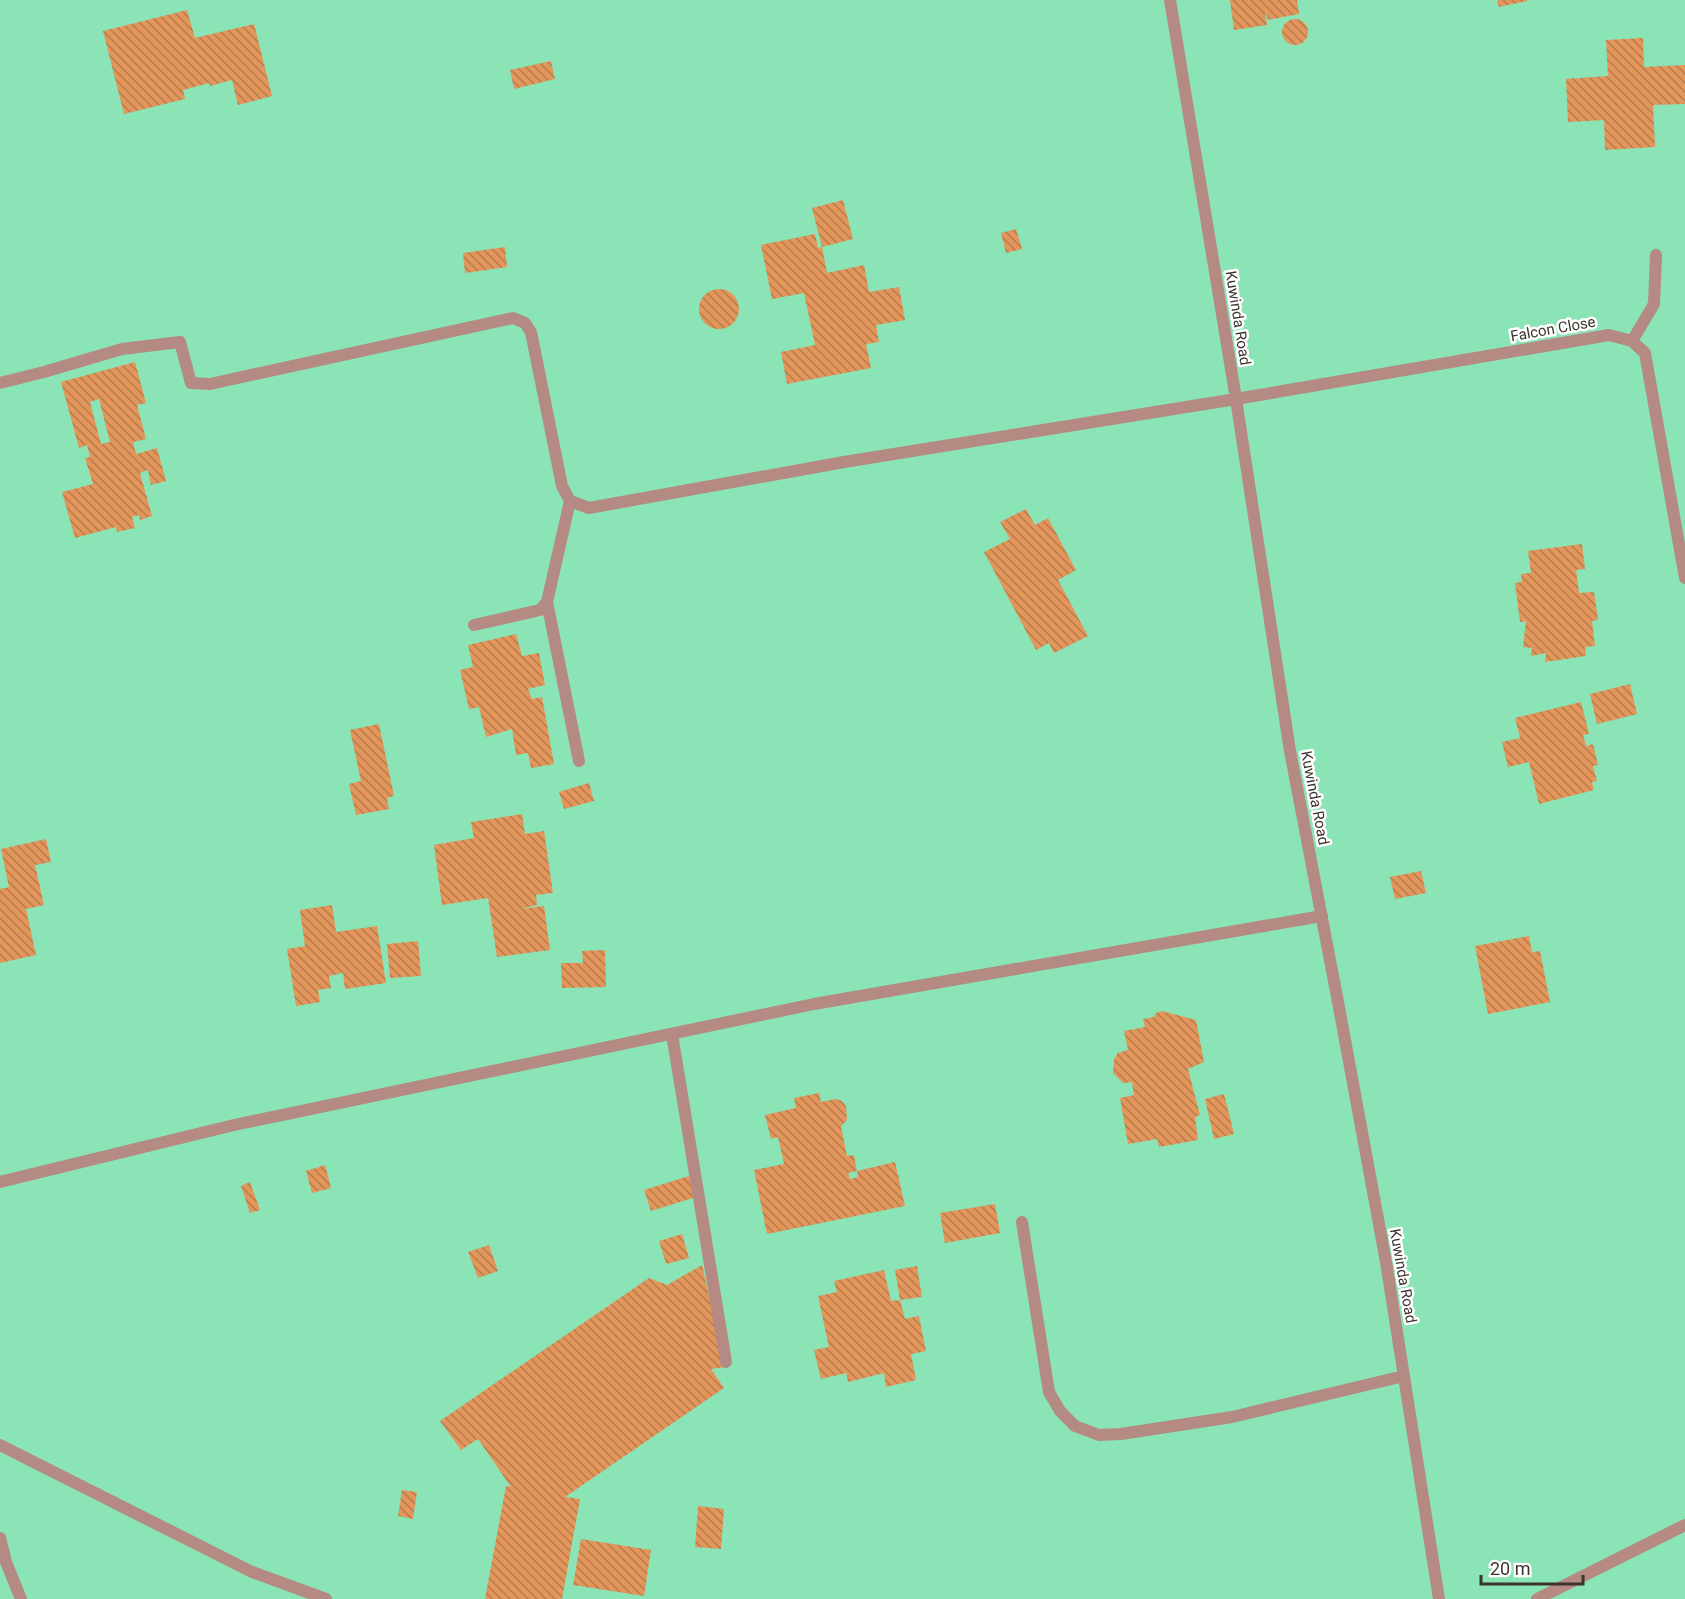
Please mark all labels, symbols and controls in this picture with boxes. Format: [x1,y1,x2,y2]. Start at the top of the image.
street label: Kuwinda Road [1222,269,1254,367]
street label: Falcon Close [1509,313,1597,345]
street label: Kuwinda Road [1297,749,1333,847]
street label: Kuwinda Road [1386,1227,1420,1325]
scale bar [1481,1548,1583,1586]
text: 20 m [1490,1558,1530,1579]

